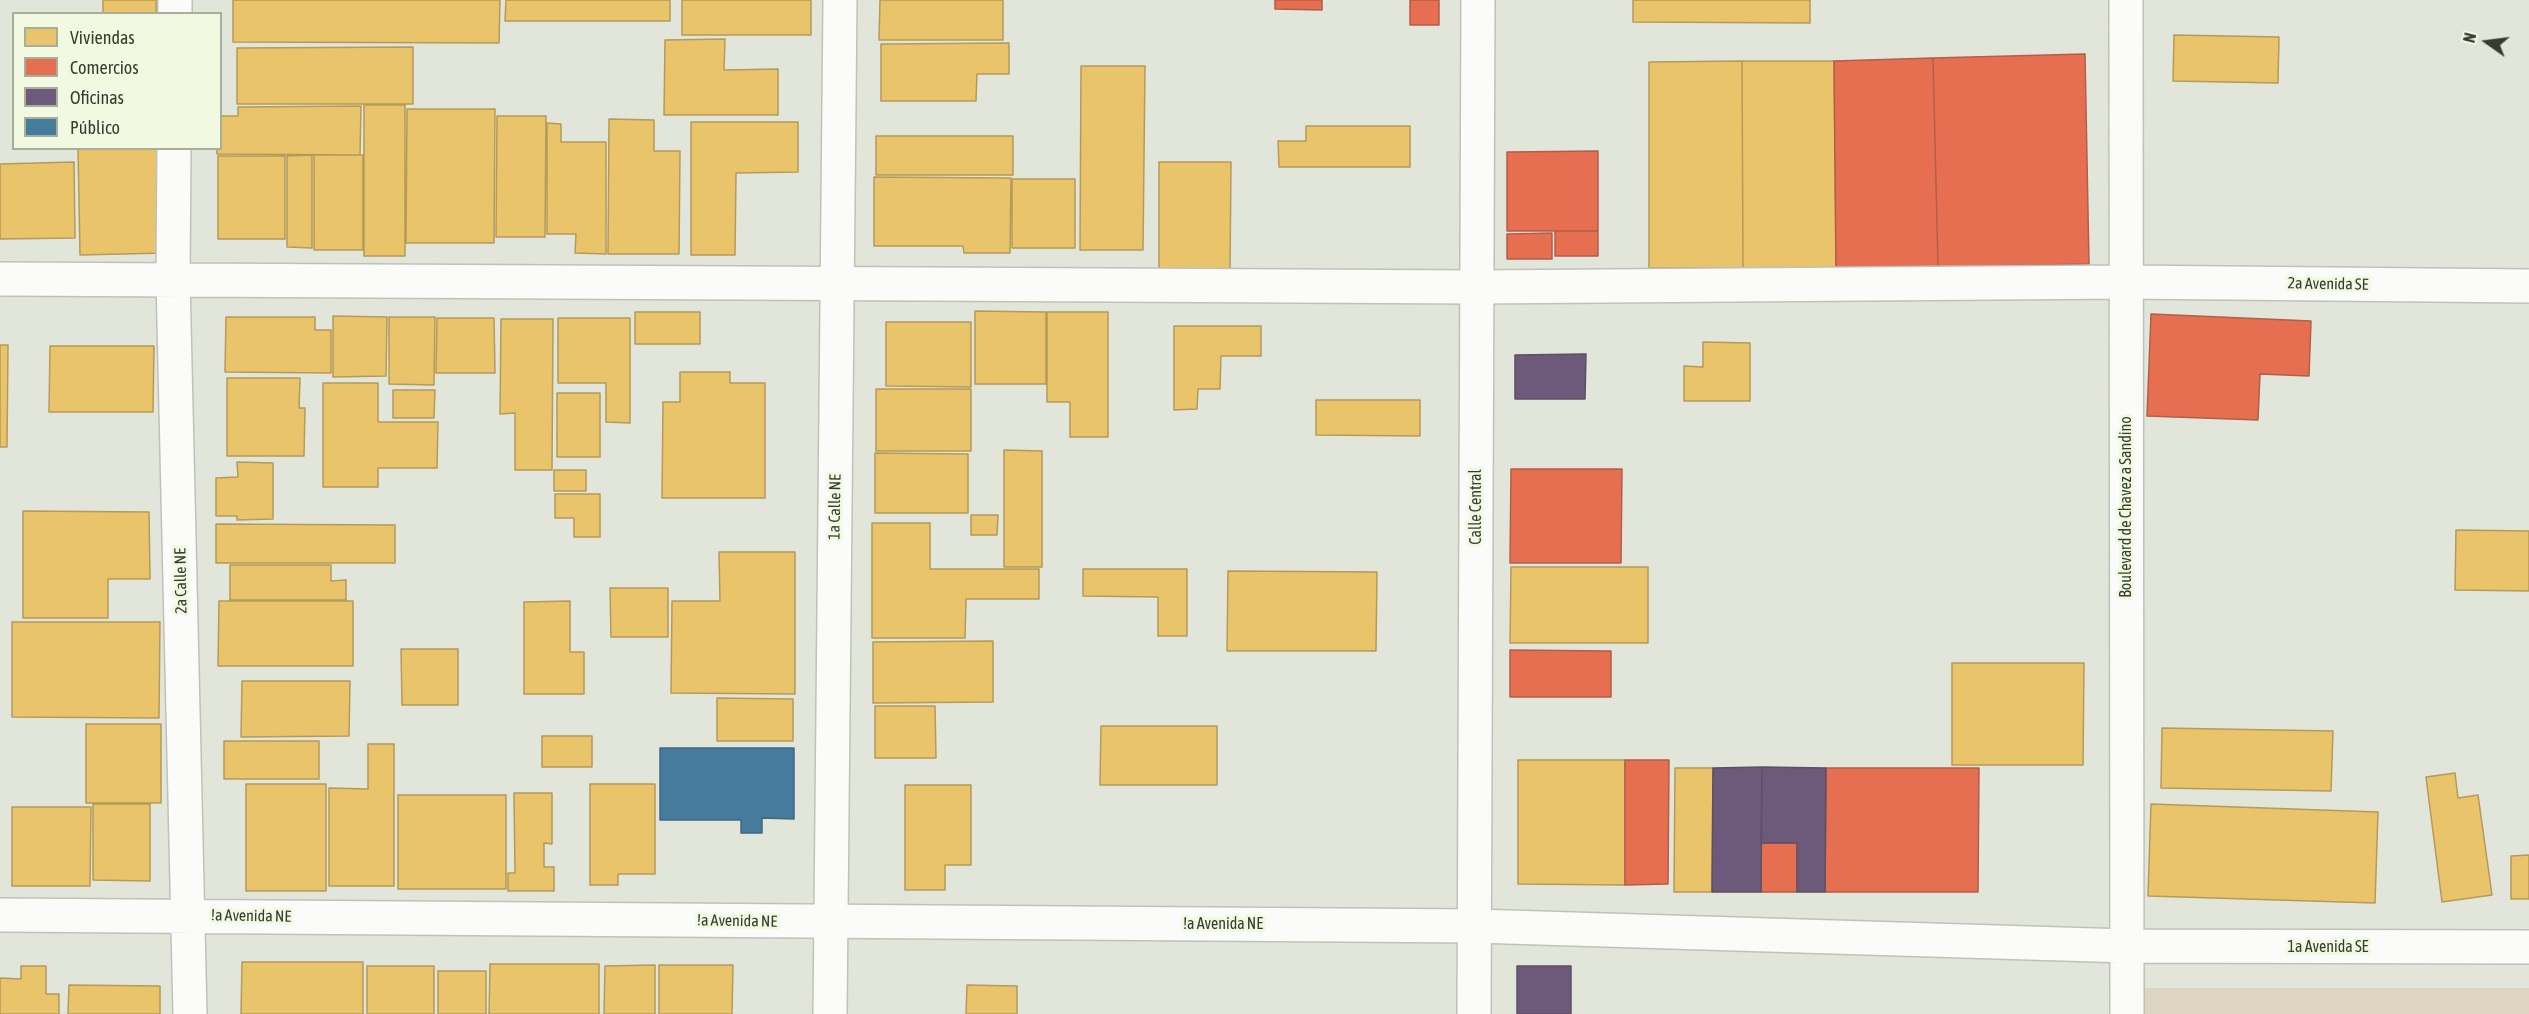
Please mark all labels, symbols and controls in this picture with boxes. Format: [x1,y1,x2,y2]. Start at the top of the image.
legend [12,12,222,150]
north arrow [2457,12,2517,72]
text: Viviendas [70,27,135,48]
text: N [2460,31,2479,44]
text: Comercios [70,57,139,78]
text: Oficinas [70,87,124,108]
text: Público [70,117,120,138]
street label: 2a Avenida SE [2287,274,2369,294]
street label: Boulevard de Chavez a Sandino [2116,416,2136,598]
street label: Calle Central [1466,469,1486,545]
street label: 1a Calle NE [825,474,845,540]
street label: 2a Calle NE [171,548,191,614]
street label: !a Avenida NE [211,906,291,926]
street label: !a Avenida NE [697,911,777,931]
street label: !a Avenida NE [1183,914,1263,934]
street label: 1a Avenida SE [2288,937,2368,957]

